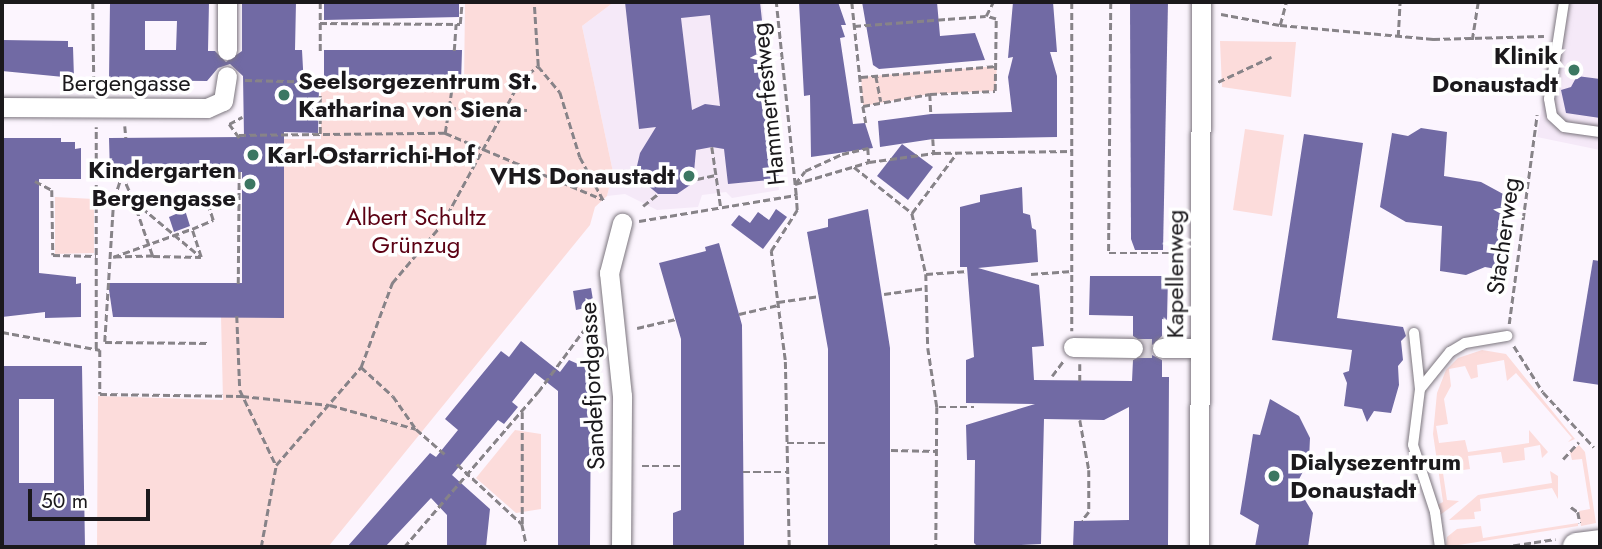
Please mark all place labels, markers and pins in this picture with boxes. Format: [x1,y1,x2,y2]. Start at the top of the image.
place label: Klinik Donaustadt [1432,42,1558,98]
marker: Klinik Donaustadt [1564,60,1584,80]
place label: Seelsorgezentrum St. Katharina von Siena [298,67,538,123]
marker: Seelsorgezentrum St. Katharina von Siena [276,87,292,103]
place label: Karl-Ostarrichi-Hof [267,141,475,169]
marker: Karl-Ostarrichi-Hof [245,147,261,163]
place label: Kindergarten Bergengasse [88,156,236,212]
place label: VHS Donaustadt [490,162,675,190]
marker: VHS Donaustadt [681,168,697,184]
marker: Kindergarten Bergengasse [242,176,258,192]
place label: Dialysezentrum Donaustadt [1290,448,1461,504]
marker: Dialysezentrum Donaustadt [1264,466,1284,486]

